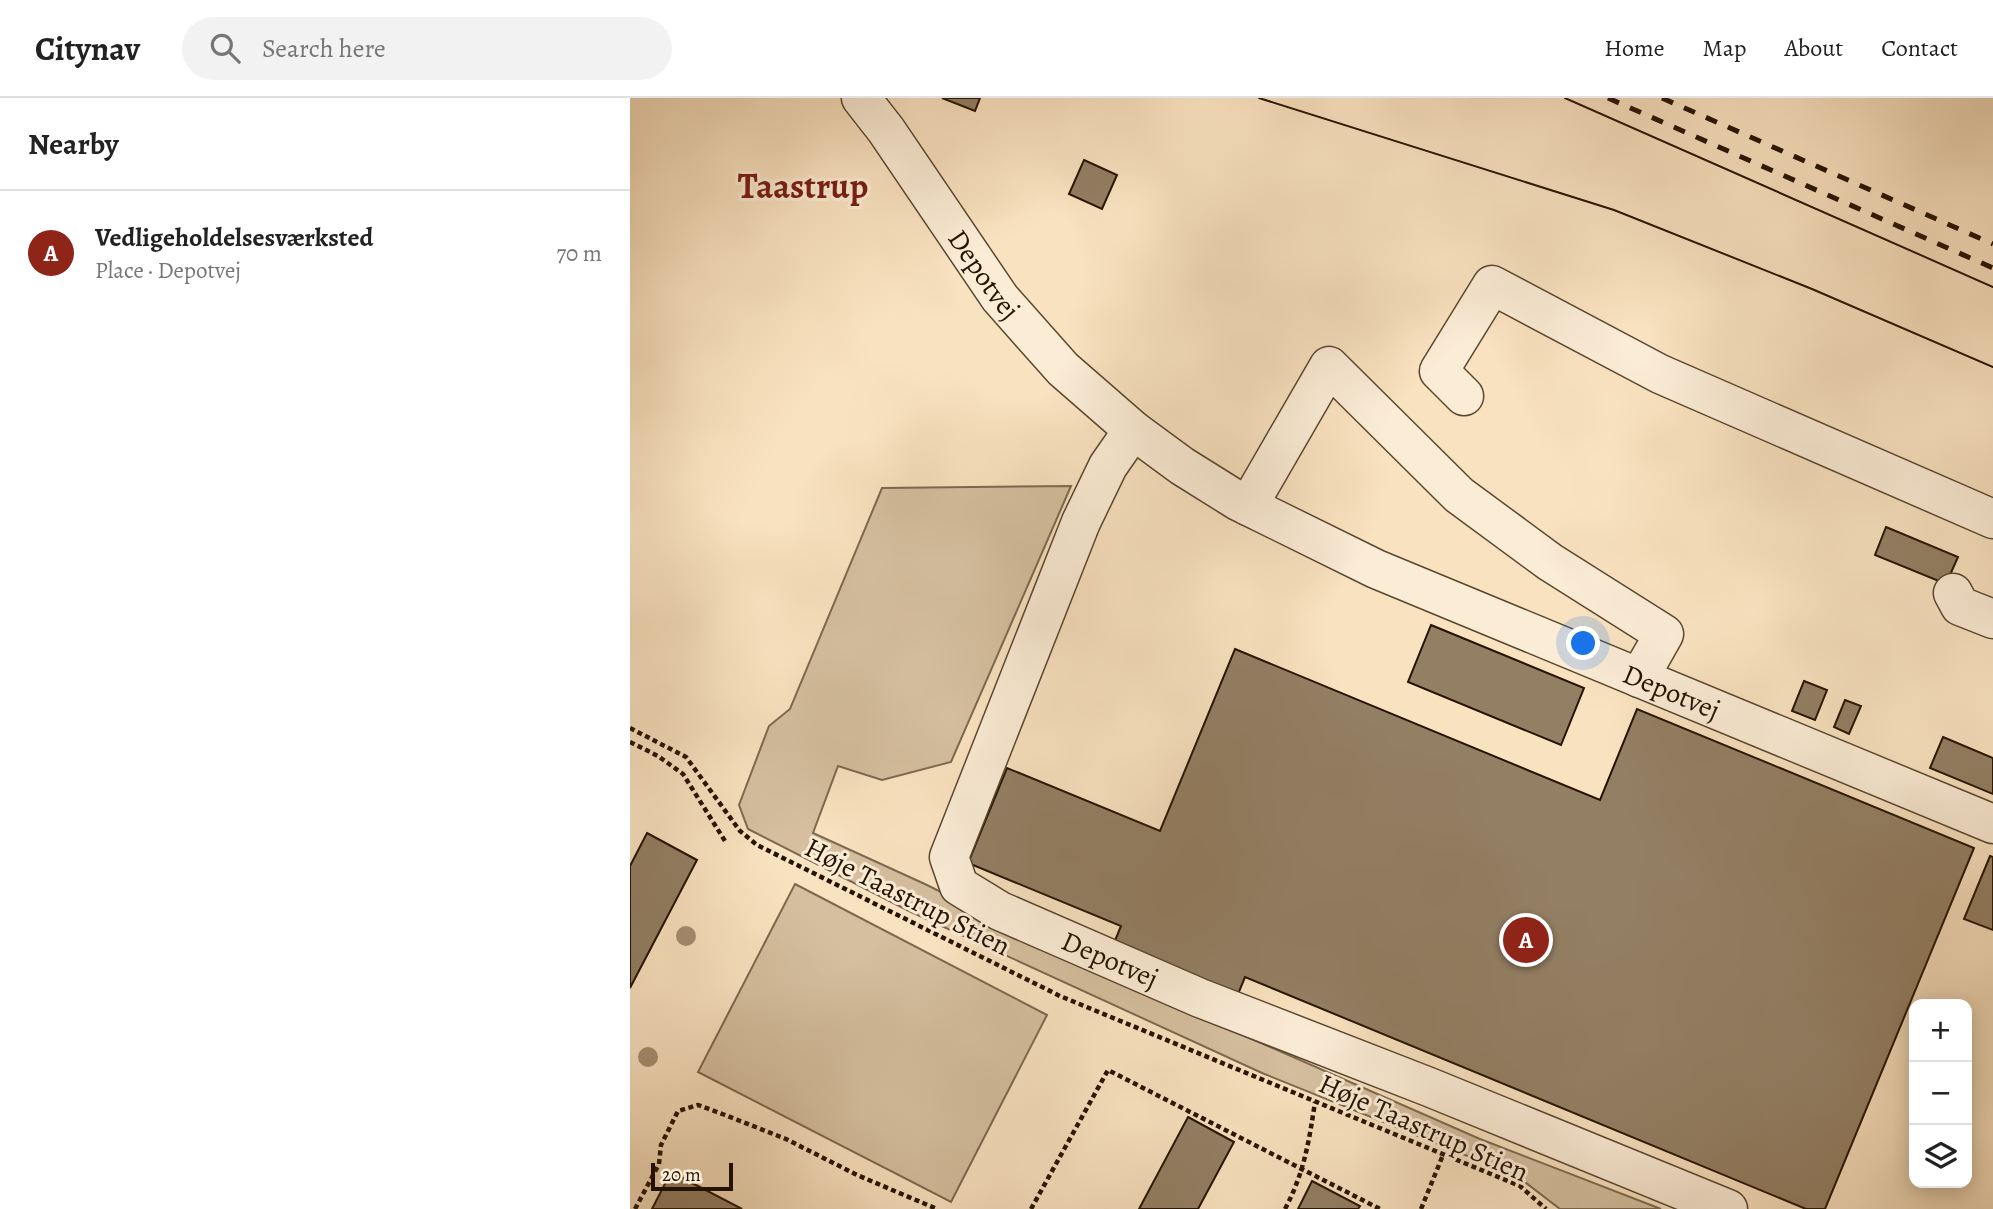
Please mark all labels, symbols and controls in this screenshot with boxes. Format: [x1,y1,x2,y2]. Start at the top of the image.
search box [182,17,672,80]
text: Citynav [35,26,140,71]
icon: search [206,29,244,67]
text: Search here [262,31,386,66]
text: Home [1604,32,1665,64]
text: Map [1703,32,1747,64]
text: About [1785,32,1843,64]
text: Contact [1881,32,1958,64]
text: Nearby [28,124,119,164]
district label: Taastrup [738,162,868,210]
text: Vedligeholdelsesværksted [95,220,373,255]
street label: Depotvej [939,222,1028,328]
text: A [44,238,58,269]
text: 70 m [556,238,602,269]
text: Place · Depotvej [95,255,241,286]
your location [1566,626,1600,660]
street label: Depotvej [1617,655,1726,729]
street label: Høje Taastrup Stien [798,829,1017,965]
pin: A [1503,914,1549,966]
street label: Depotvej [1056,922,1164,998]
map controls [1909,999,1972,1188]
button: + [1909,999,1972,1062]
button: − [1909,1062,1972,1125]
street label: Høje Taastrup Stien [1313,1065,1535,1191]
button: layers [1909,1125,1972,1188]
scale bar [651,1160,733,1192]
text: 20 m [662,1162,701,1188]

